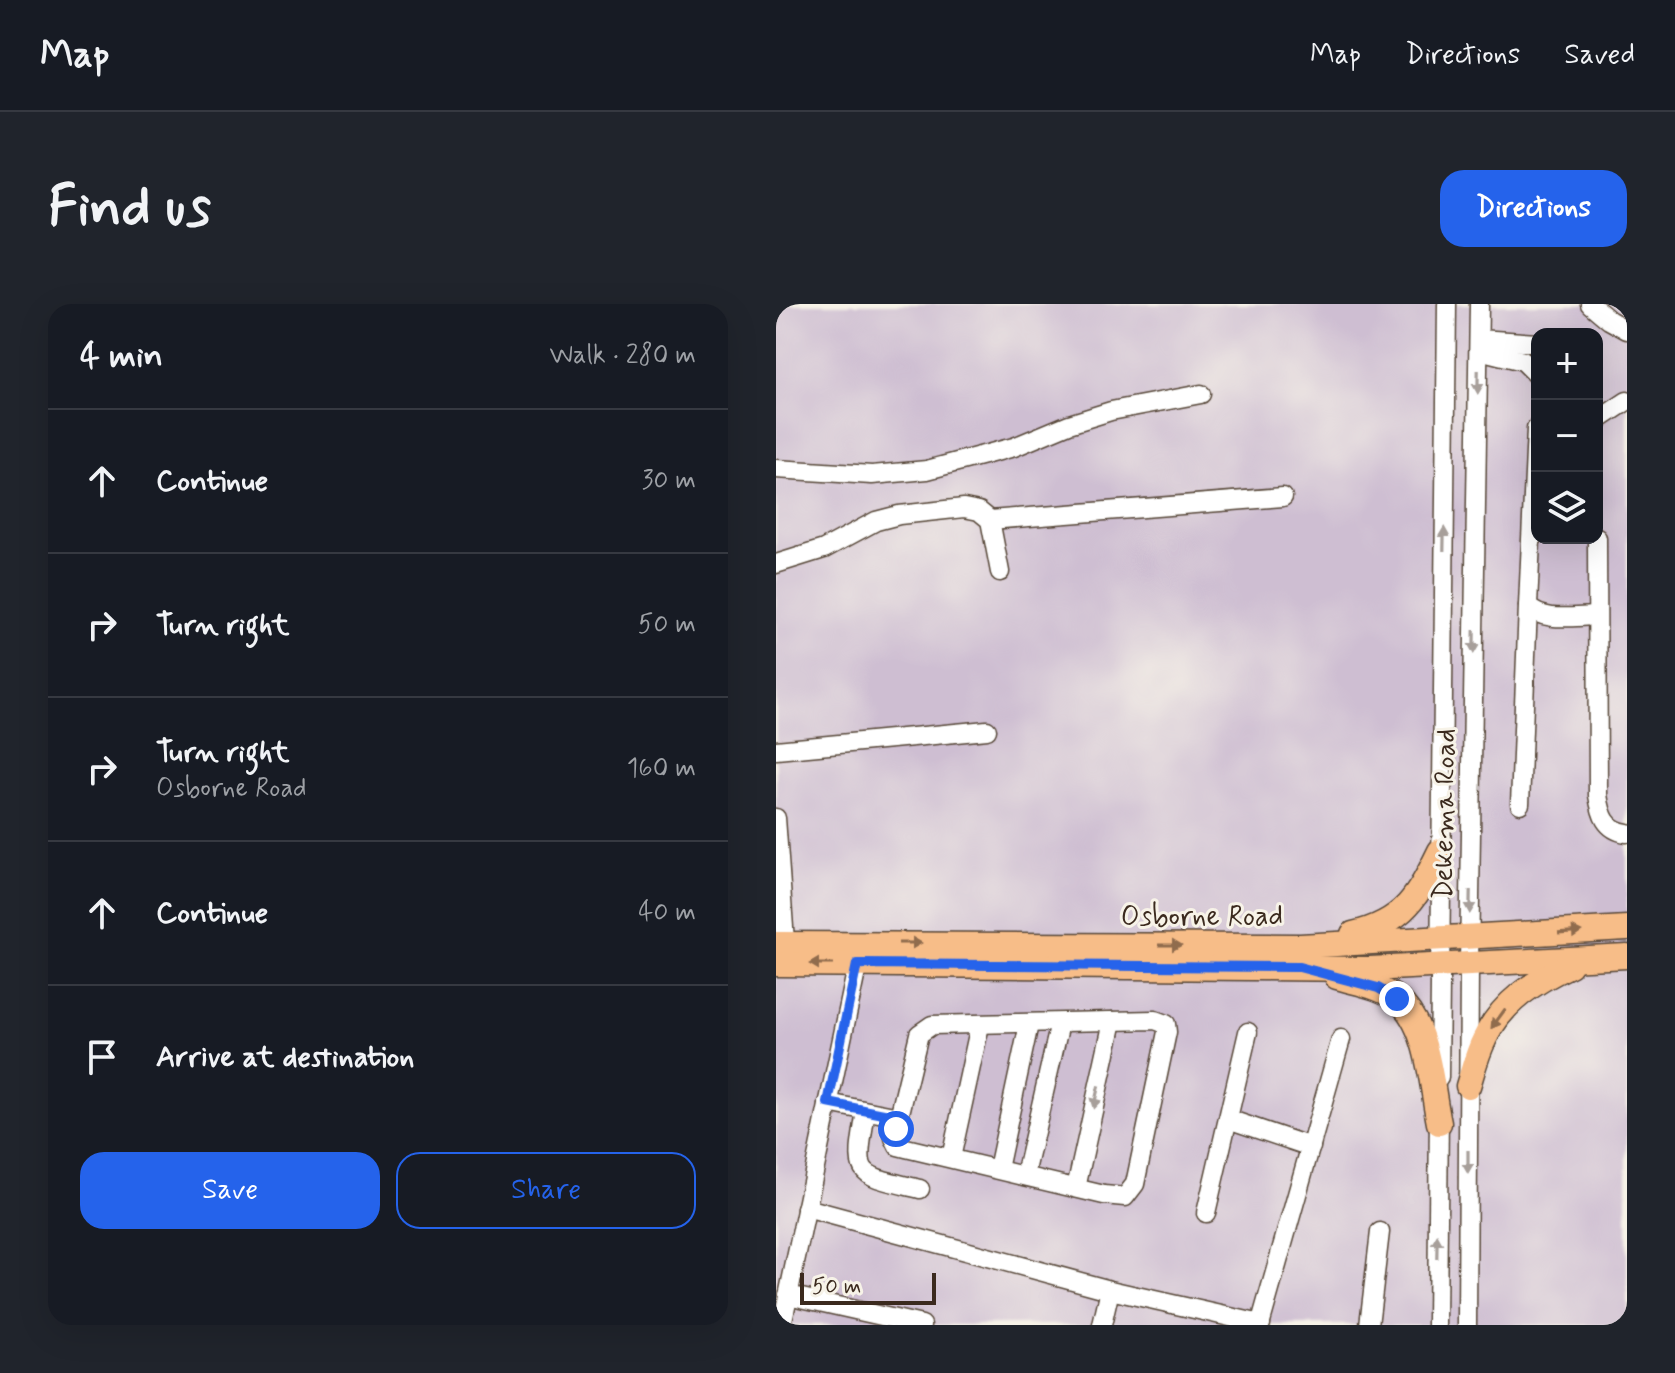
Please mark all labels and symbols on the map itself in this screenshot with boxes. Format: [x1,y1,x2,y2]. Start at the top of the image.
one-way arrow [1472,370,1484,395]
one-way arrow [1438,526,1450,551]
one-way arrow [1468,630,1480,655]
street label: Dekema Road [1426,728,1465,900]
one-way arrow [1464,890,1476,915]
street label: Osborne Road [1121,899,1283,936]
one-way arrow [1558,925,1583,938]
one-way arrow [898,937,923,949]
one-way arrow [1158,939,1183,951]
one-way arrow [808,958,833,970]
route end [1379,981,1415,1017]
one-way arrow [1491,1008,1506,1029]
one-way arrow [1089,1085,1102,1110]
route start [878,1111,914,1147]
one-way arrow [1462,1150,1474,1175]
one-way arrow [1431,1234,1444,1259]
scale bar [800,1269,936,1305]

